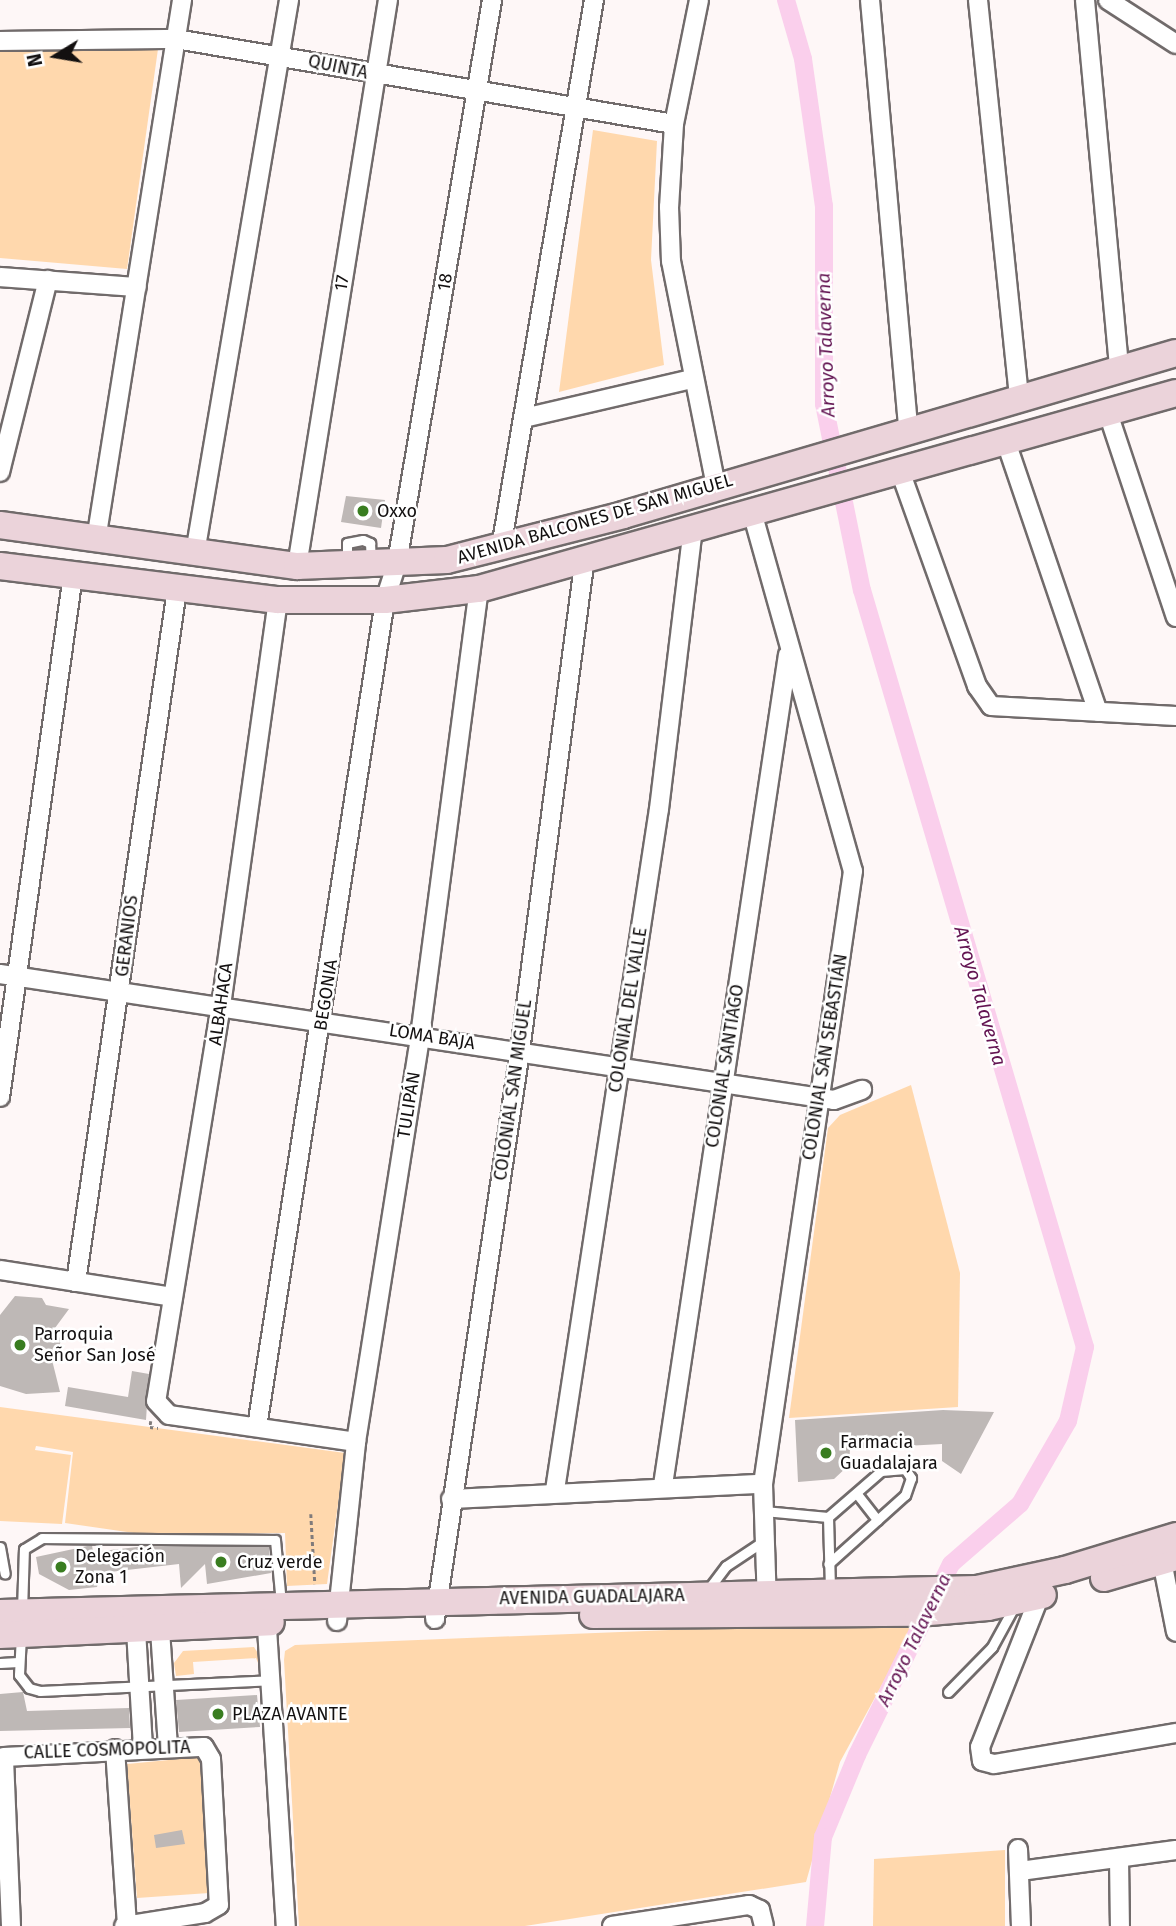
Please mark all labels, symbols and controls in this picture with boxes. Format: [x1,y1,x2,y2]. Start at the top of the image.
north arrow [21,21,91,91]
street label: QUINTA [306,50,370,84]
text: N [22,52,47,68]
street label: 18 [433,272,457,292]
water label: Arroyo Talaverna [812,273,840,417]
street label: 17 [330,274,354,292]
street label: AVENIDA BALCONES DE SAN MIGUEL [455,469,735,569]
place label: Oxxo [377,500,417,522]
marker: Oxxo [355,503,371,519]
street label: GERANIOS [111,894,143,978]
water label: Arroyo Talaverna [949,924,1011,1068]
street label: COLONIAL DEL VALLE [604,926,652,1094]
street label: COLONIAL SAN SEBASTIÁN [798,952,852,1162]
street label: BEGONIA [310,958,342,1032]
street label: ALBAHACA [205,961,237,1047]
street label: COLONIAL SANTIAGO [701,983,749,1149]
street label: COLONIAL SAN MIGUEL [490,998,536,1182]
street label: LOMA BAJA [388,1020,476,1054]
street label: TULIPÁN [393,1070,425,1140]
place label: Parroquia Señor San José [34,1324,156,1366]
marker: Parroquia Señor San José [12,1337,28,1353]
place label: Farmacia Guadalajara [840,1432,938,1474]
marker: Farmacia Guadalajara [818,1445,834,1461]
place label: Delegación Zona 1 [75,1546,165,1588]
place label: Cruz verde [237,1551,322,1573]
marker: Cruz verde [211,1552,231,1572]
marker: Delegación Zona 1 [53,1559,69,1575]
water label: Arroyo Talaverna [872,1570,956,1710]
street label: AVENIDA GUADALAJARA [499,1585,685,1609]
place label: PLAZA AVANTE [232,1703,348,1725]
marker: PLAZA AVANTE [210,1706,226,1722]
street label: CALLE COSMOPOLITA [23,1736,191,1764]

